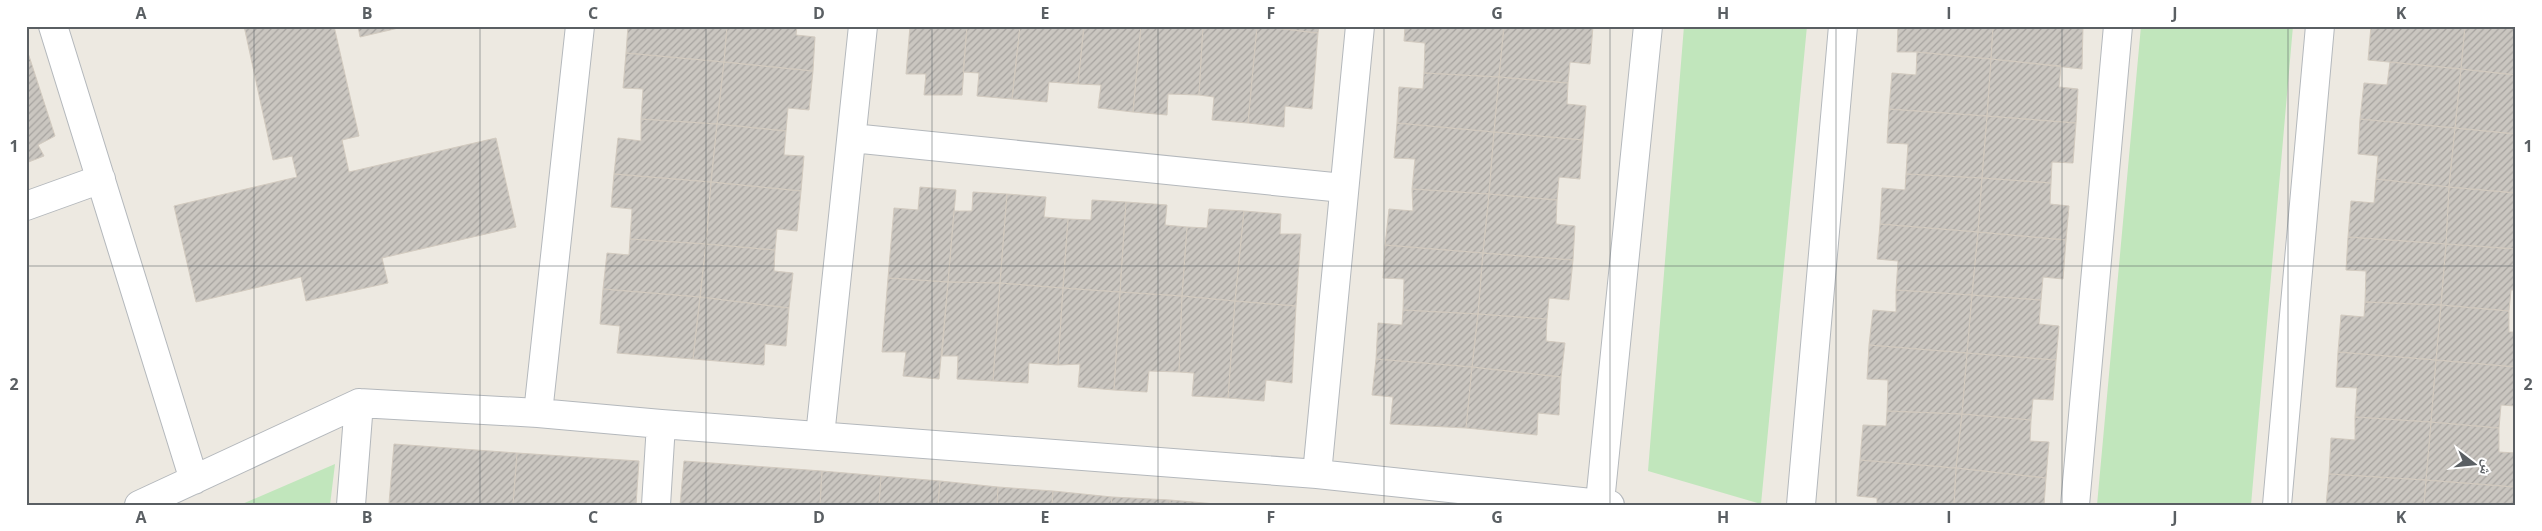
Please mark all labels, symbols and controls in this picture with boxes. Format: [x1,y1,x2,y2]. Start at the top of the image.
text: A [135,2,147,24]
text: B [362,2,372,24]
text: C [588,2,598,24]
text: D [813,2,825,24]
text: E [1041,2,1050,24]
text: F [1267,2,1275,24]
text: G [1491,2,1503,24]
text: H [1717,2,1729,24]
text: I [1946,2,1952,24]
text: J [2170,2,2178,24]
text: K [2396,2,2407,24]
text: 1 [9,135,19,157]
text: 1 [2523,135,2533,157]
text: 2 [9,373,19,395]
text: 2 [2523,373,2533,395]
north arrow [2450,438,2500,488]
text: ش [2476,458,2498,478]
text: A [135,506,147,528]
text: B [362,506,372,528]
text: C [588,506,598,528]
text: D [813,506,825,528]
text: E [1041,506,1050,528]
text: F [1267,506,1275,528]
text: G [1491,506,1503,528]
text: H [1717,506,1729,528]
text: I [1946,506,1952,528]
text: J [2170,506,2178,528]
text: K [2396,506,2407,528]

